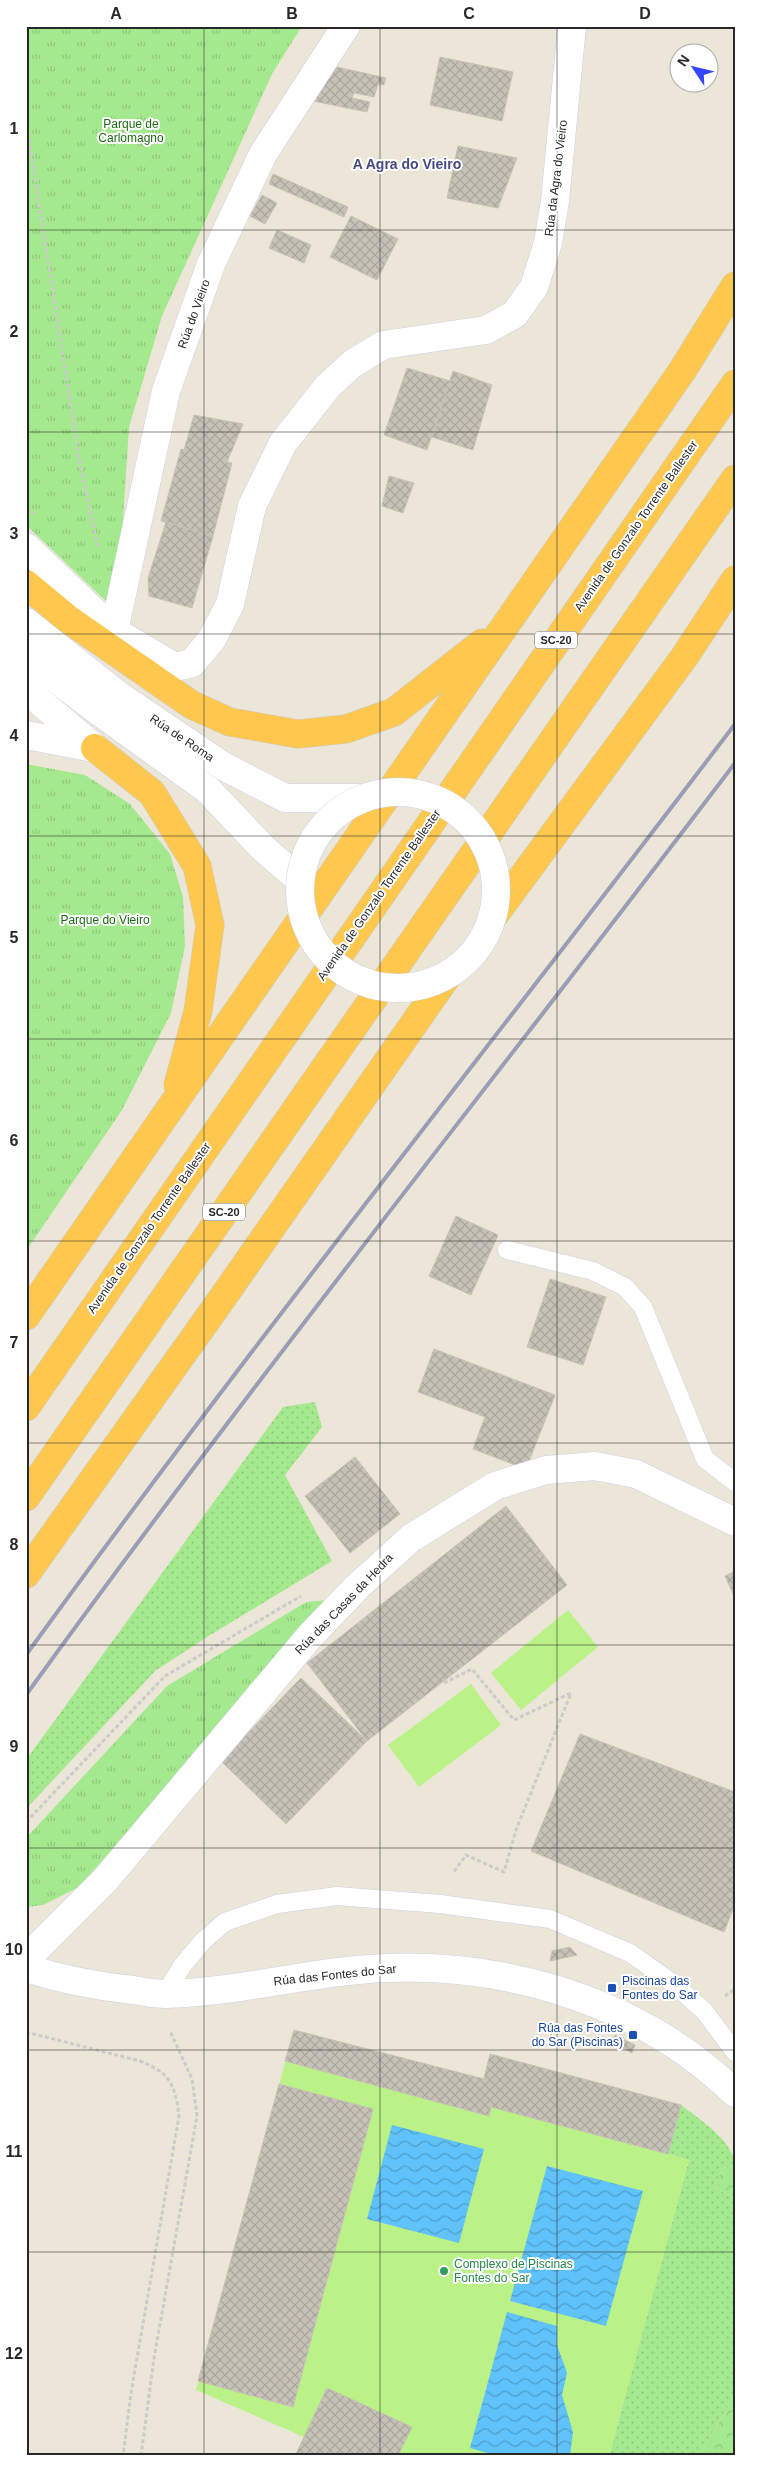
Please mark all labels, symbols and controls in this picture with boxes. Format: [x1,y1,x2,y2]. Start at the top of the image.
text: A [110,5,122,22]
text: B [286,5,298,22]
text: C [463,5,475,22]
text: D [639,5,651,22]
north arrow [668,42,718,92]
text: N [674,52,693,69]
park label: Parque de Carlomagno [98,117,164,145]
street label: Rúa da Agra do Vieiro [542,119,570,237]
text: 1 [10,120,19,137]
district label: A Agra do Vieiro [353,156,461,172]
street label: Rúa do Vieiro [175,277,213,350]
text: 2 [10,323,19,340]
street label: Avenida de Gonzalo Torrente Ballester [571,438,701,614]
text: 3 [10,525,19,542]
road number: SC-20 [535,632,577,648]
street label: Rúa de Roma [147,711,217,765]
text: 4 [10,727,19,744]
street label: Avenida de Gonzalo Torrente Ballester [314,807,444,983]
park label: Parque do Vieiro [60,913,150,927]
text: 5 [10,929,19,946]
text: 6 [10,1132,19,1149]
street label: Avenida de Gonzalo Torrente Ballester [84,1140,214,1316]
road number: SC-20 [203,1204,245,1220]
text: 7 [10,1334,19,1351]
text: 8 [10,1536,19,1553]
street label: Rúa das Casas da Hedra [292,1550,396,1657]
text: 9 [10,1738,19,1755]
text: 10 [5,1941,23,1958]
street label: Rúa das Fontes do Sar [273,1962,397,1988]
place label: Piscinas das Fontes do Sar [622,1974,697,2002]
marker: Piscinas das Fontes do Sar [606,1982,618,1994]
place label: Rúa das Fontes do Sar (Piscinas) [532,2021,623,2049]
marker: Rúa das Fontes do Sar (Piscinas) [627,2029,639,2041]
text: 11 [6,2143,23,2160]
place label: Complexo de Piscinas Fontes do Sar [454,2257,573,2285]
marker: Complexo de Piscinas Fontes do Sar [438,2265,450,2277]
text: 12 [5,2345,23,2362]

